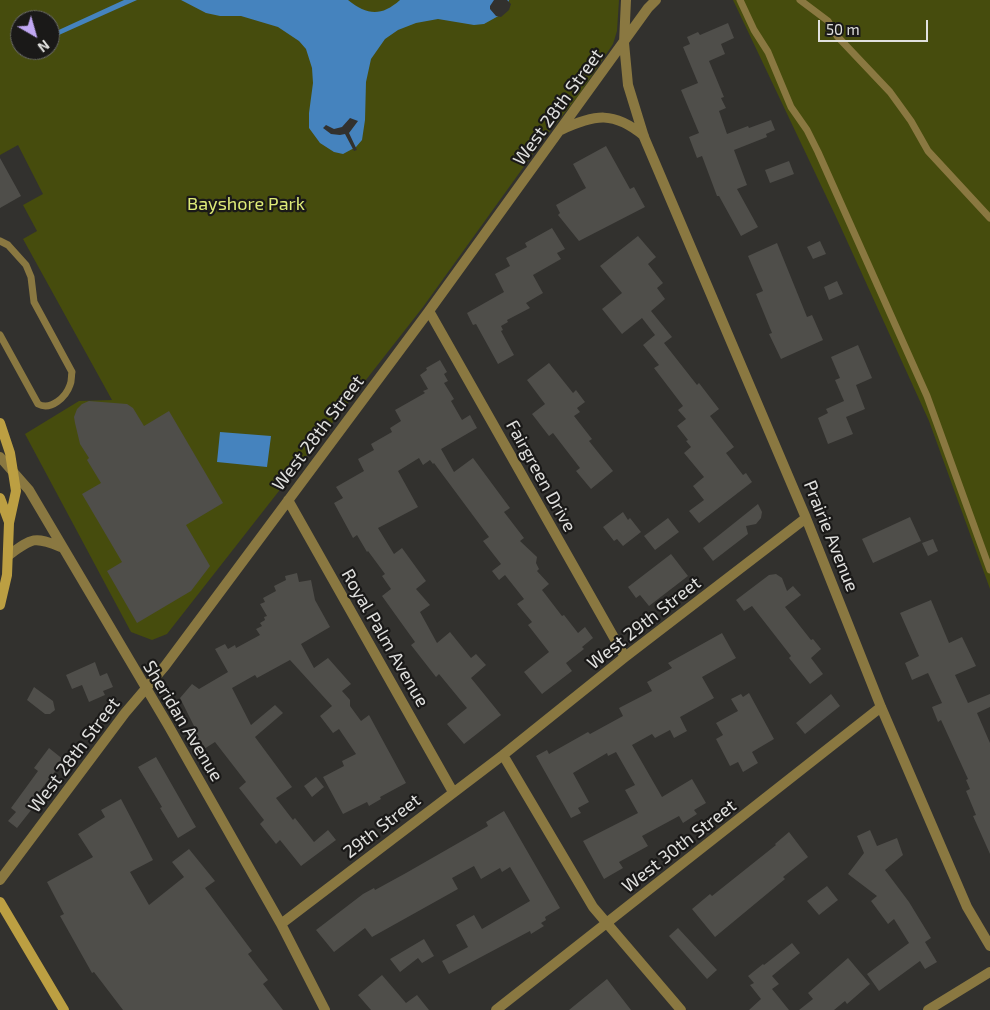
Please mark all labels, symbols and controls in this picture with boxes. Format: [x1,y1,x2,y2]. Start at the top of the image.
north arrow [10,10,60,60]
scale bar [820,10,930,42]
text: 50 m [826,20,860,38]
text: N [35,37,53,56]
street label: West 28th Street [508,44,608,170]
park label: Bayshore Park [187,193,305,215]
street label: West 28th Street [268,371,368,495]
street label: Fairgreen Drive [501,416,581,536]
street label: Prairie Avenue [799,477,863,595]
street label: Royal Palm Avenue [337,565,433,711]
street label: West 29th Street [583,572,705,674]
street label: Sheridan Avenue [138,657,228,785]
street label: West 28th Street [24,693,124,817]
street label: 29th Street [339,789,425,863]
street label: West 30th Street [618,795,740,897]

